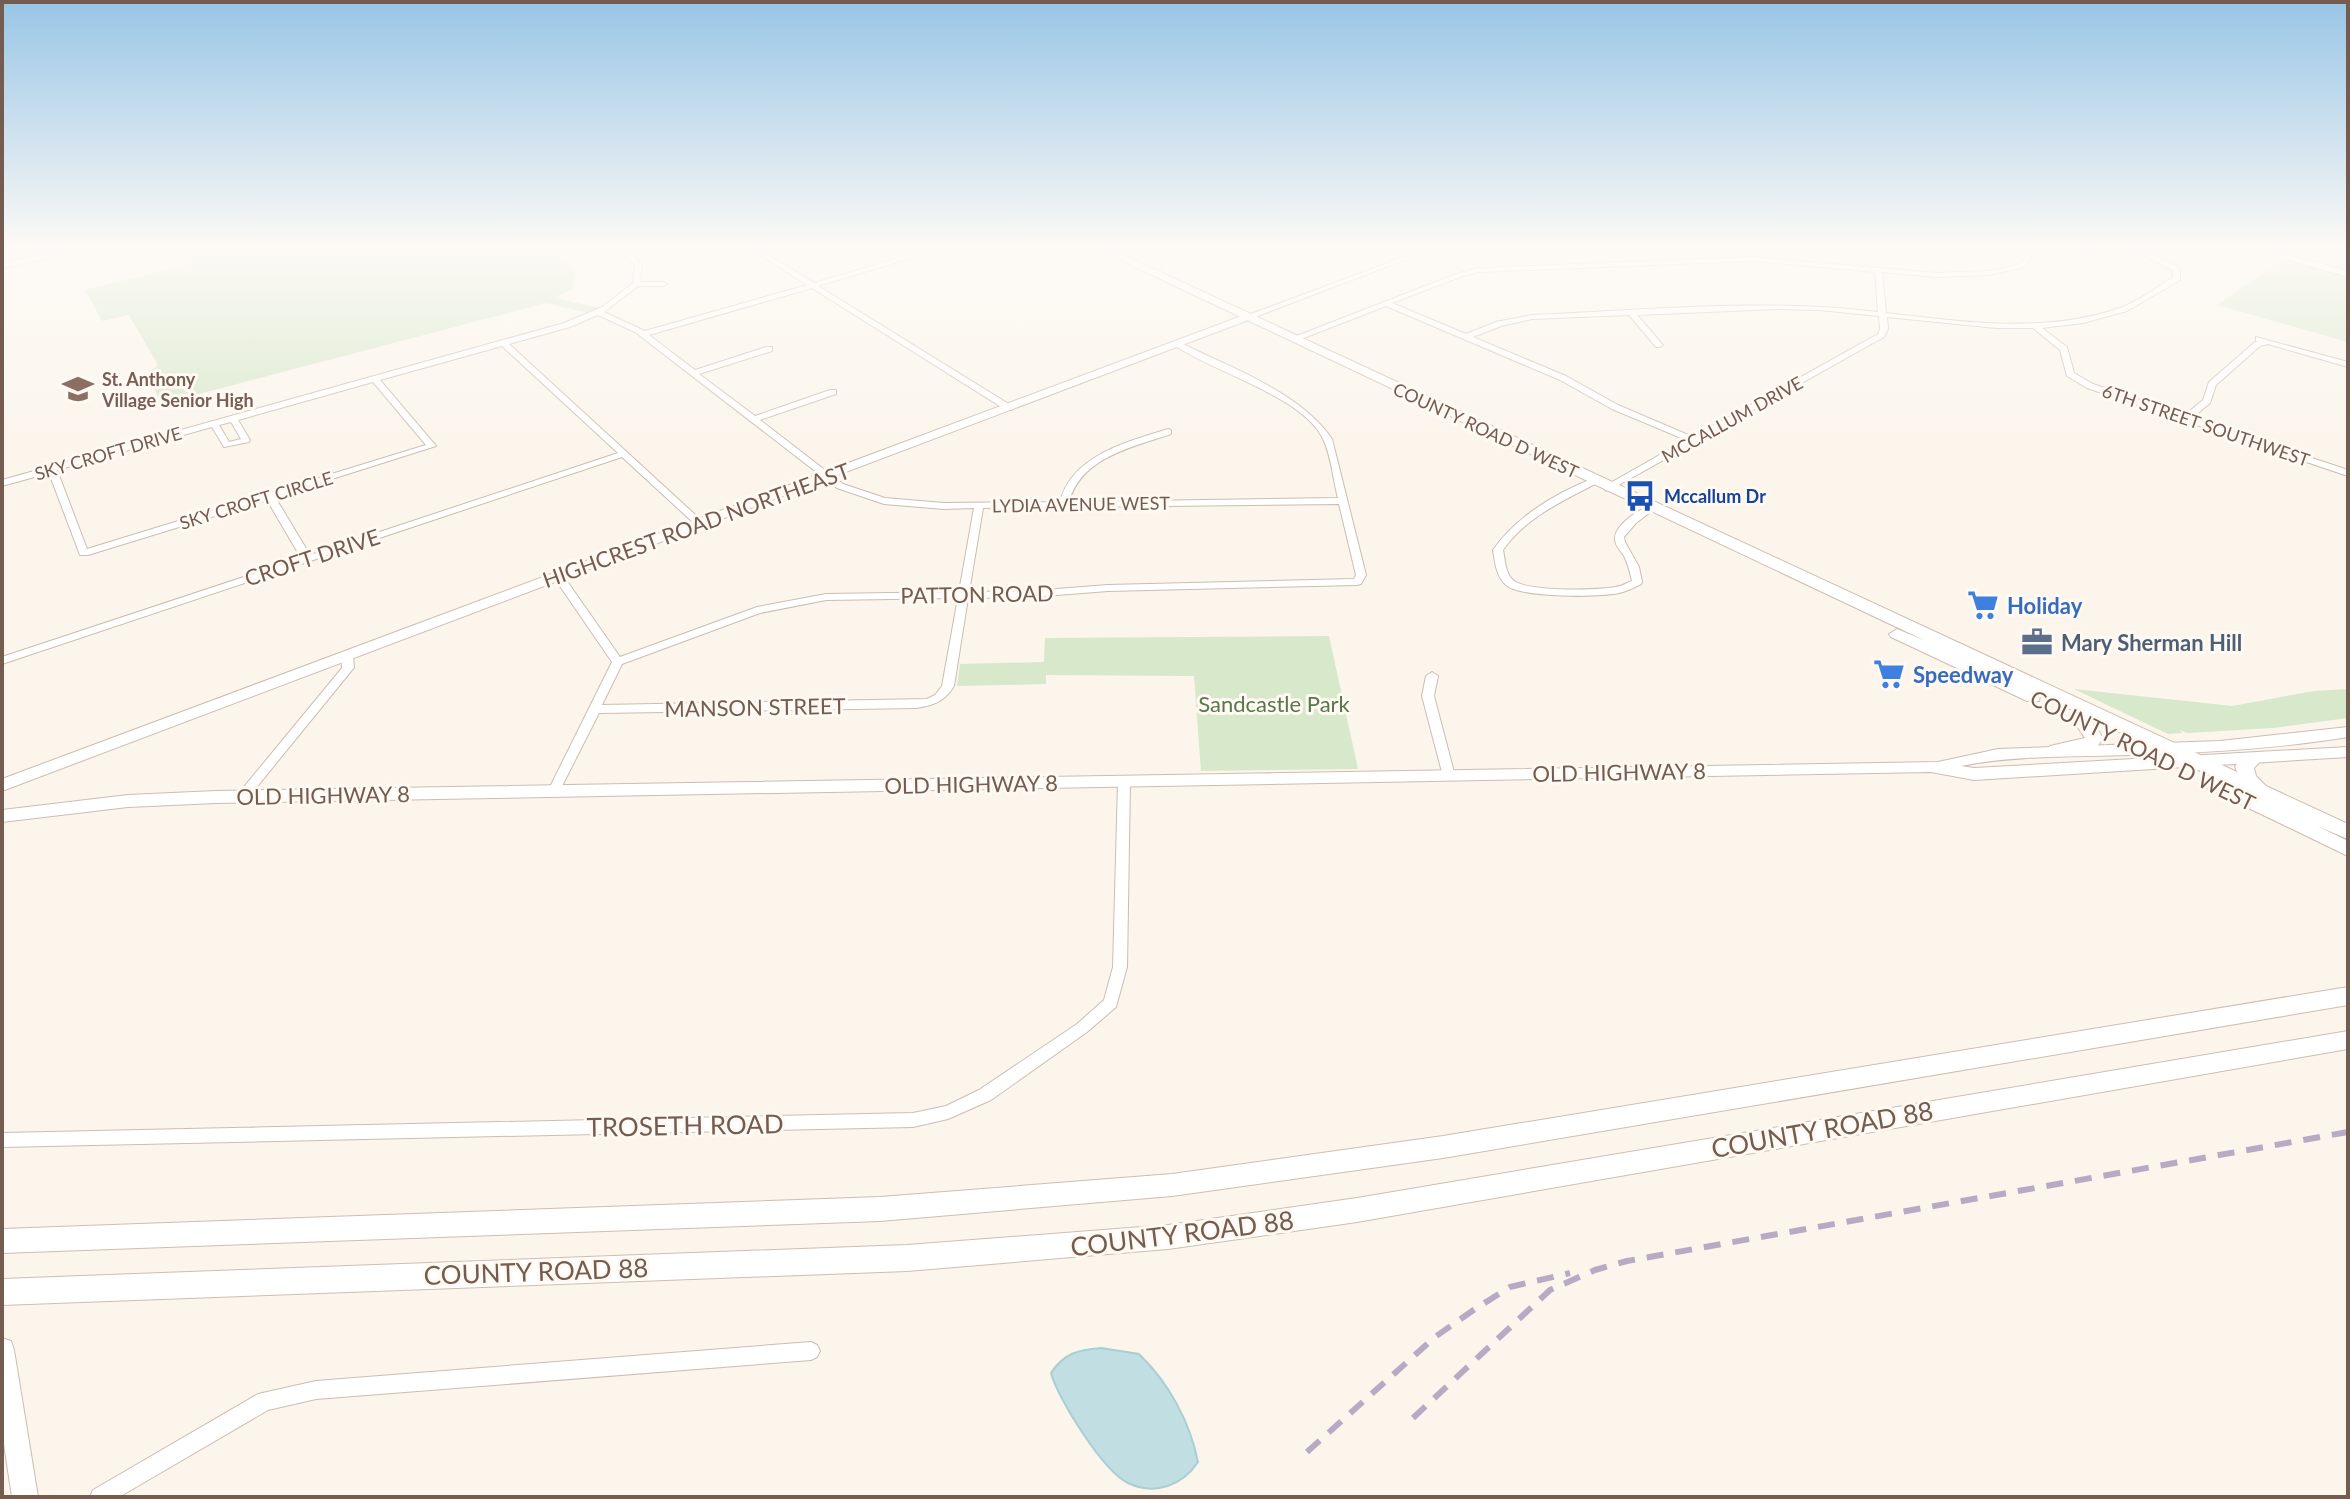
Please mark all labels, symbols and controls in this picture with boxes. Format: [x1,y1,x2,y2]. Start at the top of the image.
place label: St. Anthony Village Senior High [101,368,254,411]
street label: MCCALLUM DRIVE [1658,371,1806,467]
school or university icon: St. Anthony Village Senior High [61,372,95,406]
street label: COUNTY ROAD D WEST [1390,377,1583,483]
street label: 6TH STREET SOUTHWEST [2099,379,2313,471]
street label: SKY CROFT DRIVE [32,421,184,485]
street label: HIGHCREST ROAD NORTHEAST [539,457,853,593]
street label: SKY CROFT CIRCLE [177,466,335,534]
bus stop icon: Mccallum Dr [1623,479,1657,513]
place label: Mccallum Dr [1664,485,1766,507]
street label: LYDIA AVENUE WEST [992,491,1171,517]
street label: CROFT DRIVE [241,522,383,592]
street label: PATTON ROAD [900,579,1054,609]
supermarket icon: Holiday [1966,588,2000,622]
place label: Holiday [2007,592,2083,619]
office icon: Mary Sherman Hill [2020,625,2054,659]
place label: Mary Sherman Hill [2061,629,2242,656]
supermarket icon: Speedway [1872,657,1906,691]
place label: Speedway [1913,661,2014,688]
street label: COUNTY ROAD D WEST [2026,684,2260,816]
park label: Sandcastle Park [1198,690,1351,717]
street label: MANSON STREET [664,692,846,722]
street label: OLD HIGHWAY 8 [1532,757,1706,787]
street label: OLD HIGHWAY 8 [884,769,1058,799]
street label: OLD HIGHWAY 8 [236,780,410,810]
street label: COUNTY ROAD 88 [1709,1094,1935,1164]
street label: TROSETH ROAD [586,1107,784,1143]
street label: COUNTY ROAD 88 [1069,1203,1295,1263]
street label: COUNTY ROAD 88 [423,1251,649,1291]

